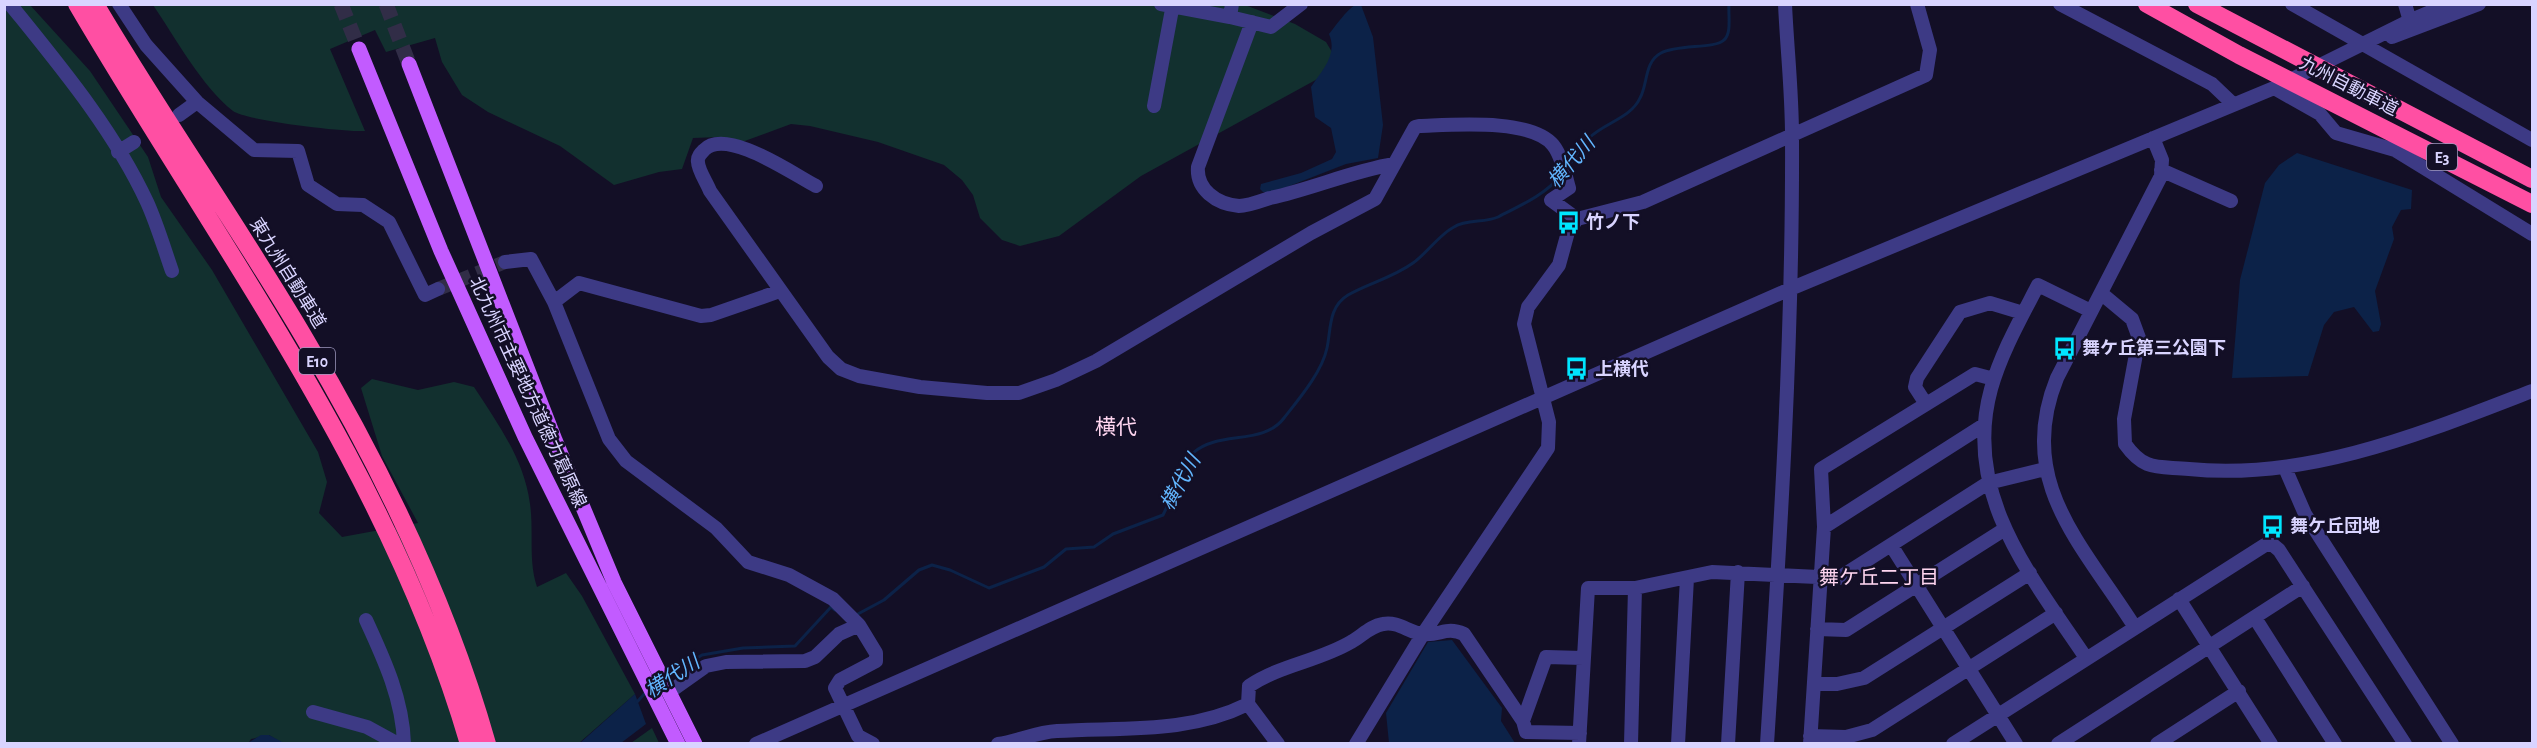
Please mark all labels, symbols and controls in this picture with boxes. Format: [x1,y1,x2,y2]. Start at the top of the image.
street label: 九州自動車道 [2296,53,2402,119]
water label: 横代川 [1544,131,1600,192]
road number: E3 [2427,144,2457,170]
bus stop icon: 竹ノ下 [1555,209,1581,235]
place label: 竹ノ下 [1586,212,1640,232]
street label: 東九州自動車道 [246,214,330,332]
street label: 北九州市主要地方道徳力葛原線 [466,274,590,510]
bus stop icon: 舞ケ丘第三公園下 [2051,335,2077,361]
place label: 舞ケ丘第三公園下 [2082,338,2226,358]
road number: E10 [299,348,335,374]
bus stop icon: 上横代 [1564,356,1590,382]
place label: 上横代 [1595,359,1649,379]
district label: 横代 [1095,416,1137,438]
water label: 横代川 [1157,449,1205,514]
bus stop icon: 舞ケ丘団地 [2259,513,2285,539]
place label: 舞ケ丘団地 [2290,516,2380,536]
district label: 舞ケ丘二丁目 [1819,566,1939,588]
water label: 横代川 [641,650,705,702]

